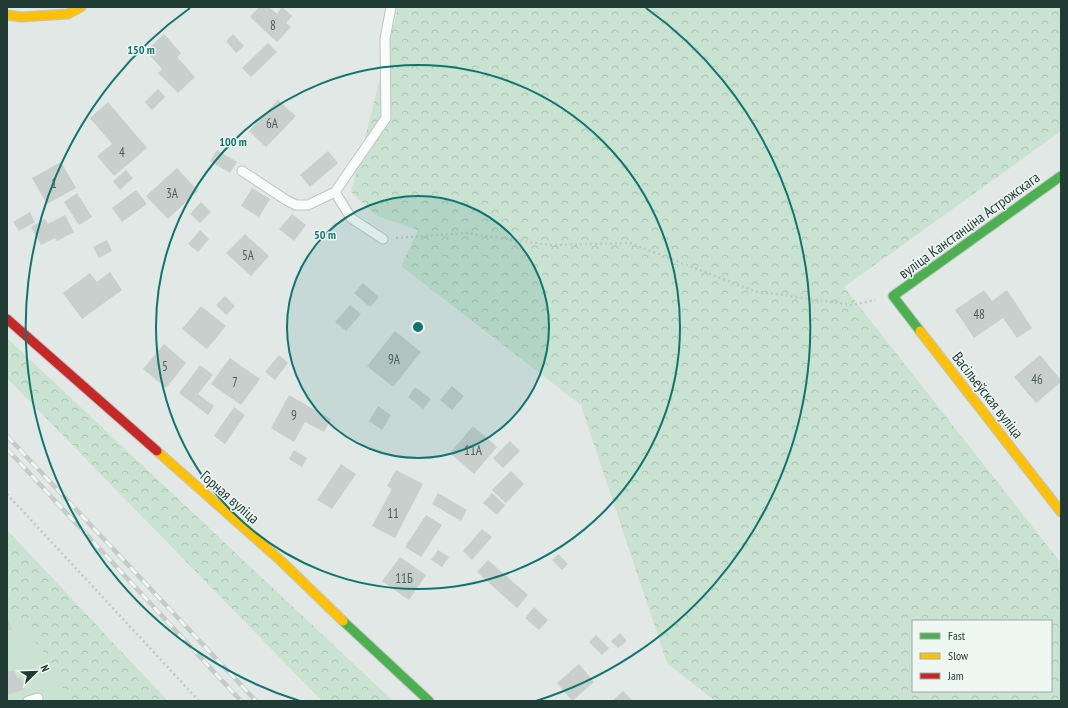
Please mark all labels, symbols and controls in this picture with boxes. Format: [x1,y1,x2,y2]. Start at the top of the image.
house number: 8 [270,17,276,34]
text: 150 m [127,42,155,57]
house number: 6А [266,115,279,132]
text: 100 m [219,134,247,149]
house number: 4 [119,144,125,161]
street label: вуліца Канстанціна Астрожскага [895,167,1043,283]
house number: 1 [51,175,57,192]
house number: 3А [166,185,179,202]
text: 50 m [314,227,336,242]
house number: 5А [242,247,255,264]
house number: 48 [973,306,985,323]
centre of rings [411,320,425,334]
street label: Васільеўская вуліца [948,348,1028,442]
house number: 9А [388,351,401,368]
house number: 5 [162,358,168,375]
house number: 46 [1031,371,1043,388]
house number: 7 [232,374,238,391]
house number: 9 [291,407,297,424]
house number: 11А [464,442,483,459]
street label: Горная вуліца [197,466,263,528]
house number: 11 [387,505,399,522]
house number: 11Б [395,570,413,587]
legend [912,620,1052,692]
text: Fast [948,628,966,643]
text: Slow [948,648,969,663]
north arrow [16,652,56,692]
text: N [38,663,53,674]
text: Jam [947,668,964,683]

